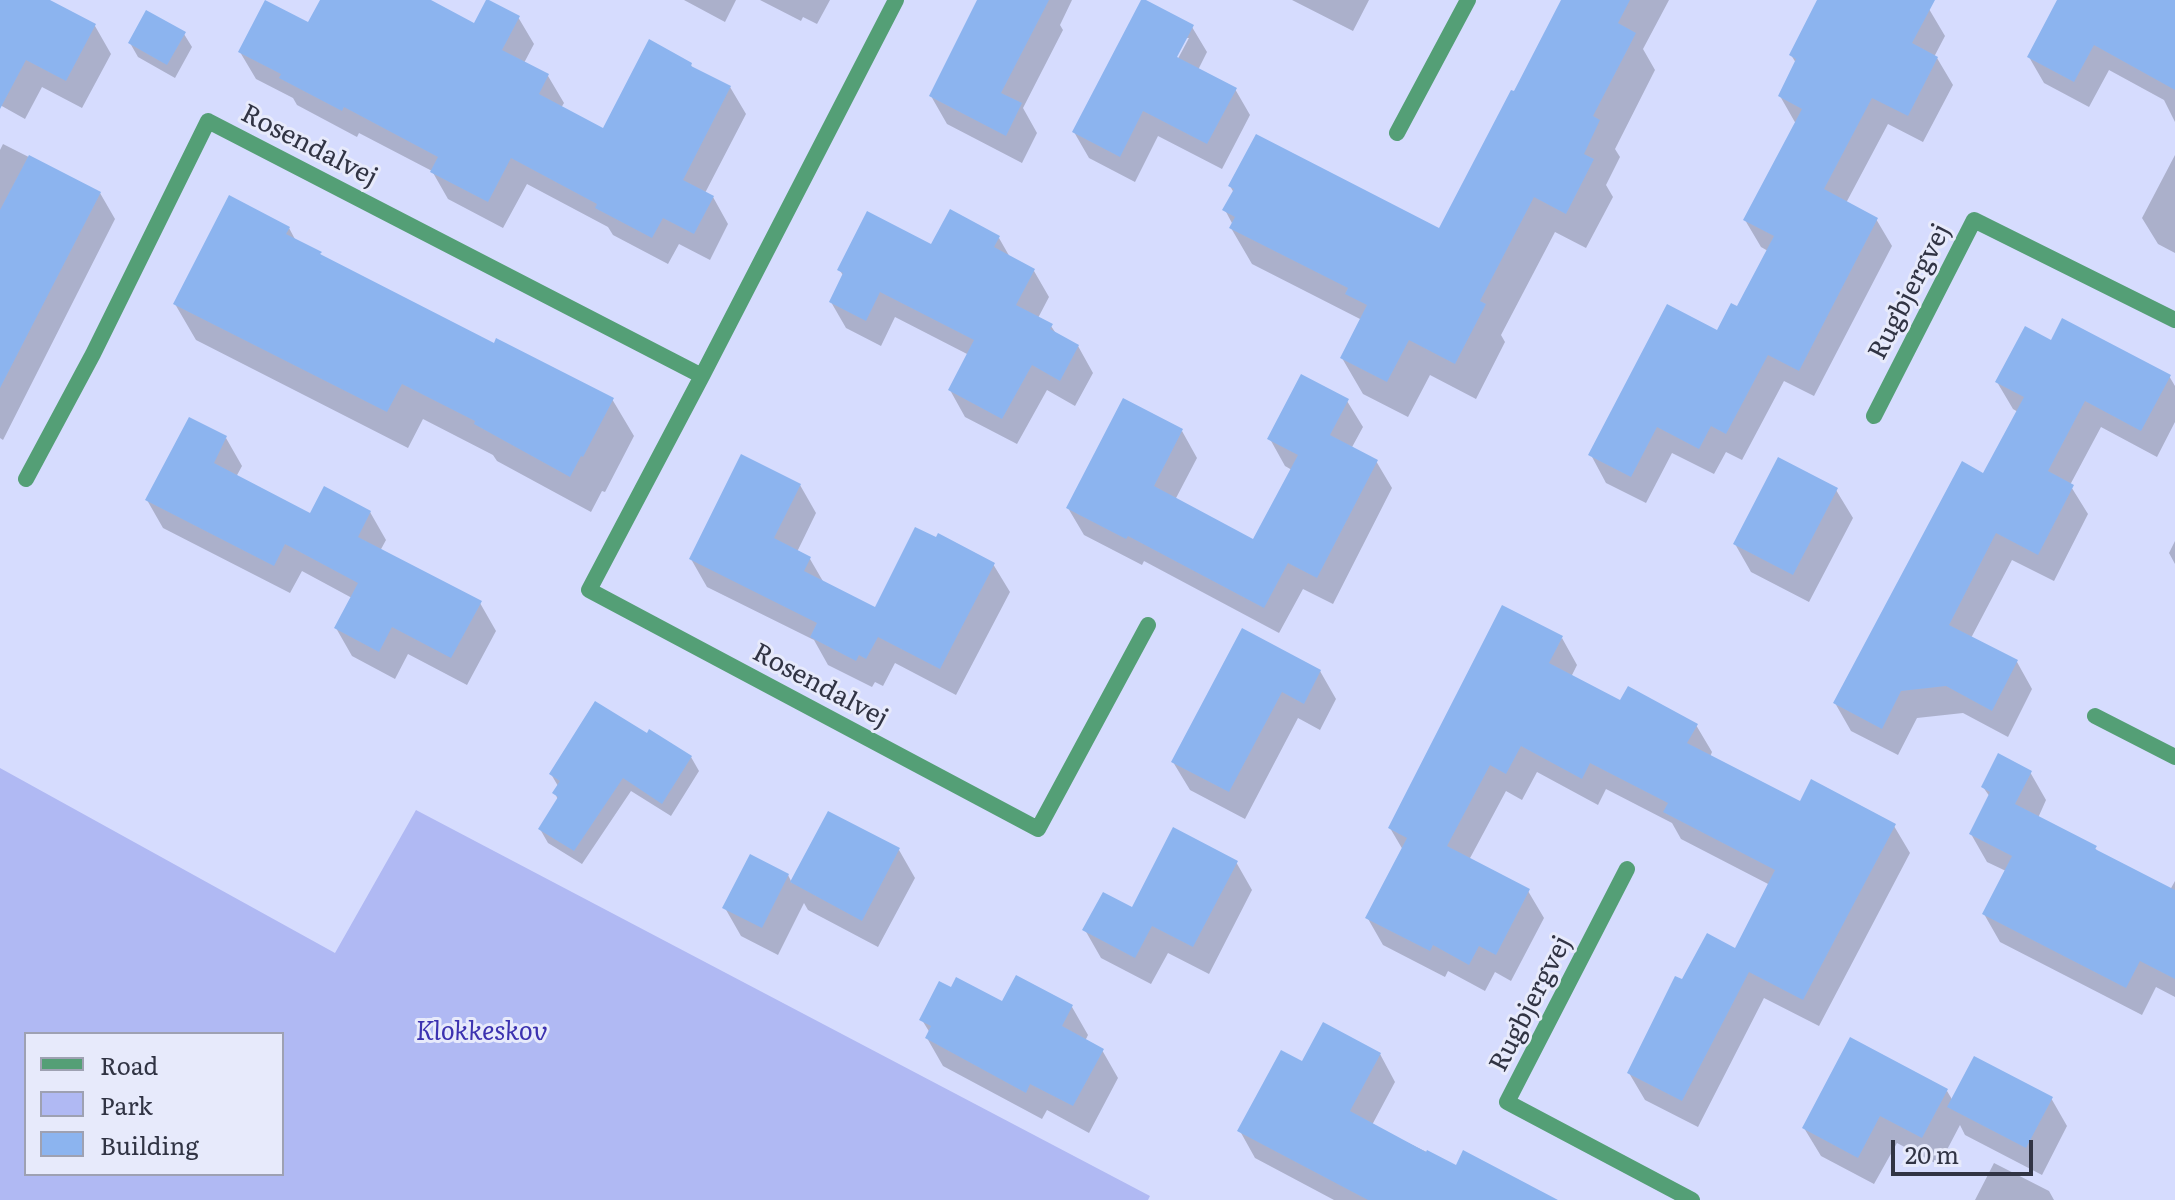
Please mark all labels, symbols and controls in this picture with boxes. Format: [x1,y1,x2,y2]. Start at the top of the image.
street label: Rosendalvej [236,98,382,194]
street label: Rugbjergvej [1862,219,1958,365]
street label: Rosendalvej [747,637,893,735]
street label: Rugbjergvej [1483,931,1579,1077]
park label: Klokkeskov [416,1016,548,1048]
legend [24,1032,284,1176]
text: Road [100,1047,158,1082]
text: Park [100,1087,153,1122]
scale bar [1895,1124,2037,1174]
text: Building [100,1127,199,1162]
text: 20 m [1905,1136,1959,1171]

